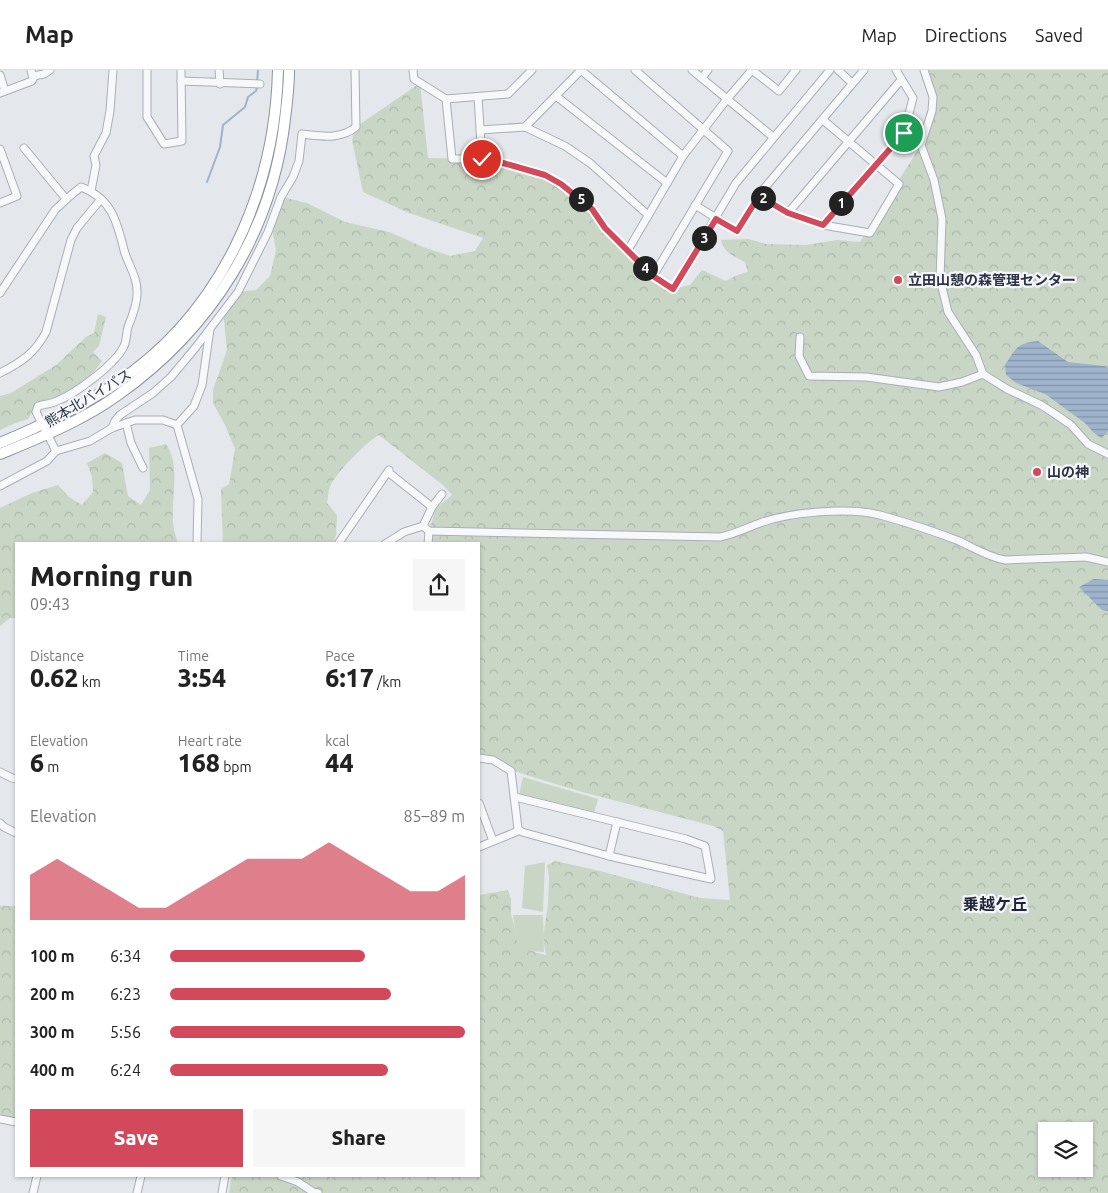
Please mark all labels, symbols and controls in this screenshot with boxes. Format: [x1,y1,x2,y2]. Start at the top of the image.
text: Map [25,21,74,48]
text: Map [861,25,897,45]
text: Directions [925,25,1007,45]
text: Saved [1035,25,1083,45]
pin [883,112,925,154]
icon: arrive [890,119,918,147]
pin [461,138,503,180]
icon: check [468,145,496,173]
pin: 5 [568,186,594,212]
pin: 2 [750,186,776,210]
text: 2 [760,190,767,206]
pin: 1 [828,190,854,216]
text: 5 [578,191,585,207]
text: 1 [838,195,845,211]
pin: 3 [692,226,716,250]
text: 3 [701,230,708,246]
pin: 4 [632,256,658,280]
text: 4 [642,260,649,276]
place label: 立田山憩の森管理センター [908,272,1076,288]
marker: 立田山憩の森管理センター [892,274,904,286]
street label: 熊本北バイパス [42,366,134,430]
place label: 山の神 [1047,464,1089,480]
marker: 山の神 [1031,466,1043,478]
button: share [413,559,465,611]
text: Morning run [30,560,193,591]
text: 09:43 [30,595,70,613]
text: Distance [30,648,84,664]
text: Time [178,648,209,664]
text: Pace [325,648,355,664]
text: 0.62 [30,664,78,692]
text: 3:54 [178,664,226,692]
text: 6:17 [325,664,374,692]
text: km [78,674,101,690]
text: /km [374,674,401,690]
text: Elevation [30,733,88,749]
text: Heart rate [178,733,242,749]
text: kcal [325,733,350,749]
text: 6 [30,749,44,777]
text: 168 [178,749,220,777]
text: 44 [325,749,354,777]
text: m [44,759,59,775]
text: bpm [220,759,252,775]
text: Elevation [30,807,97,825]
text: 85–89 m [403,807,465,825]
district label: 乗越ケ丘 [963,895,1027,913]
text: 100 m [30,947,75,965]
text: 6:34 [110,947,141,965]
text: 200 m [30,985,75,1003]
text: 6:23 [110,985,141,1003]
text: 300 m [30,1023,75,1041]
text: 5:56 [110,1023,141,1041]
text: 400 m [30,1061,75,1079]
text: 6:24 [110,1061,141,1079]
button: Save [30,1109,243,1167]
button: Share [253,1109,465,1167]
map controls [1038,1122,1093,1177]
button: layers [1038,1122,1093,1177]

